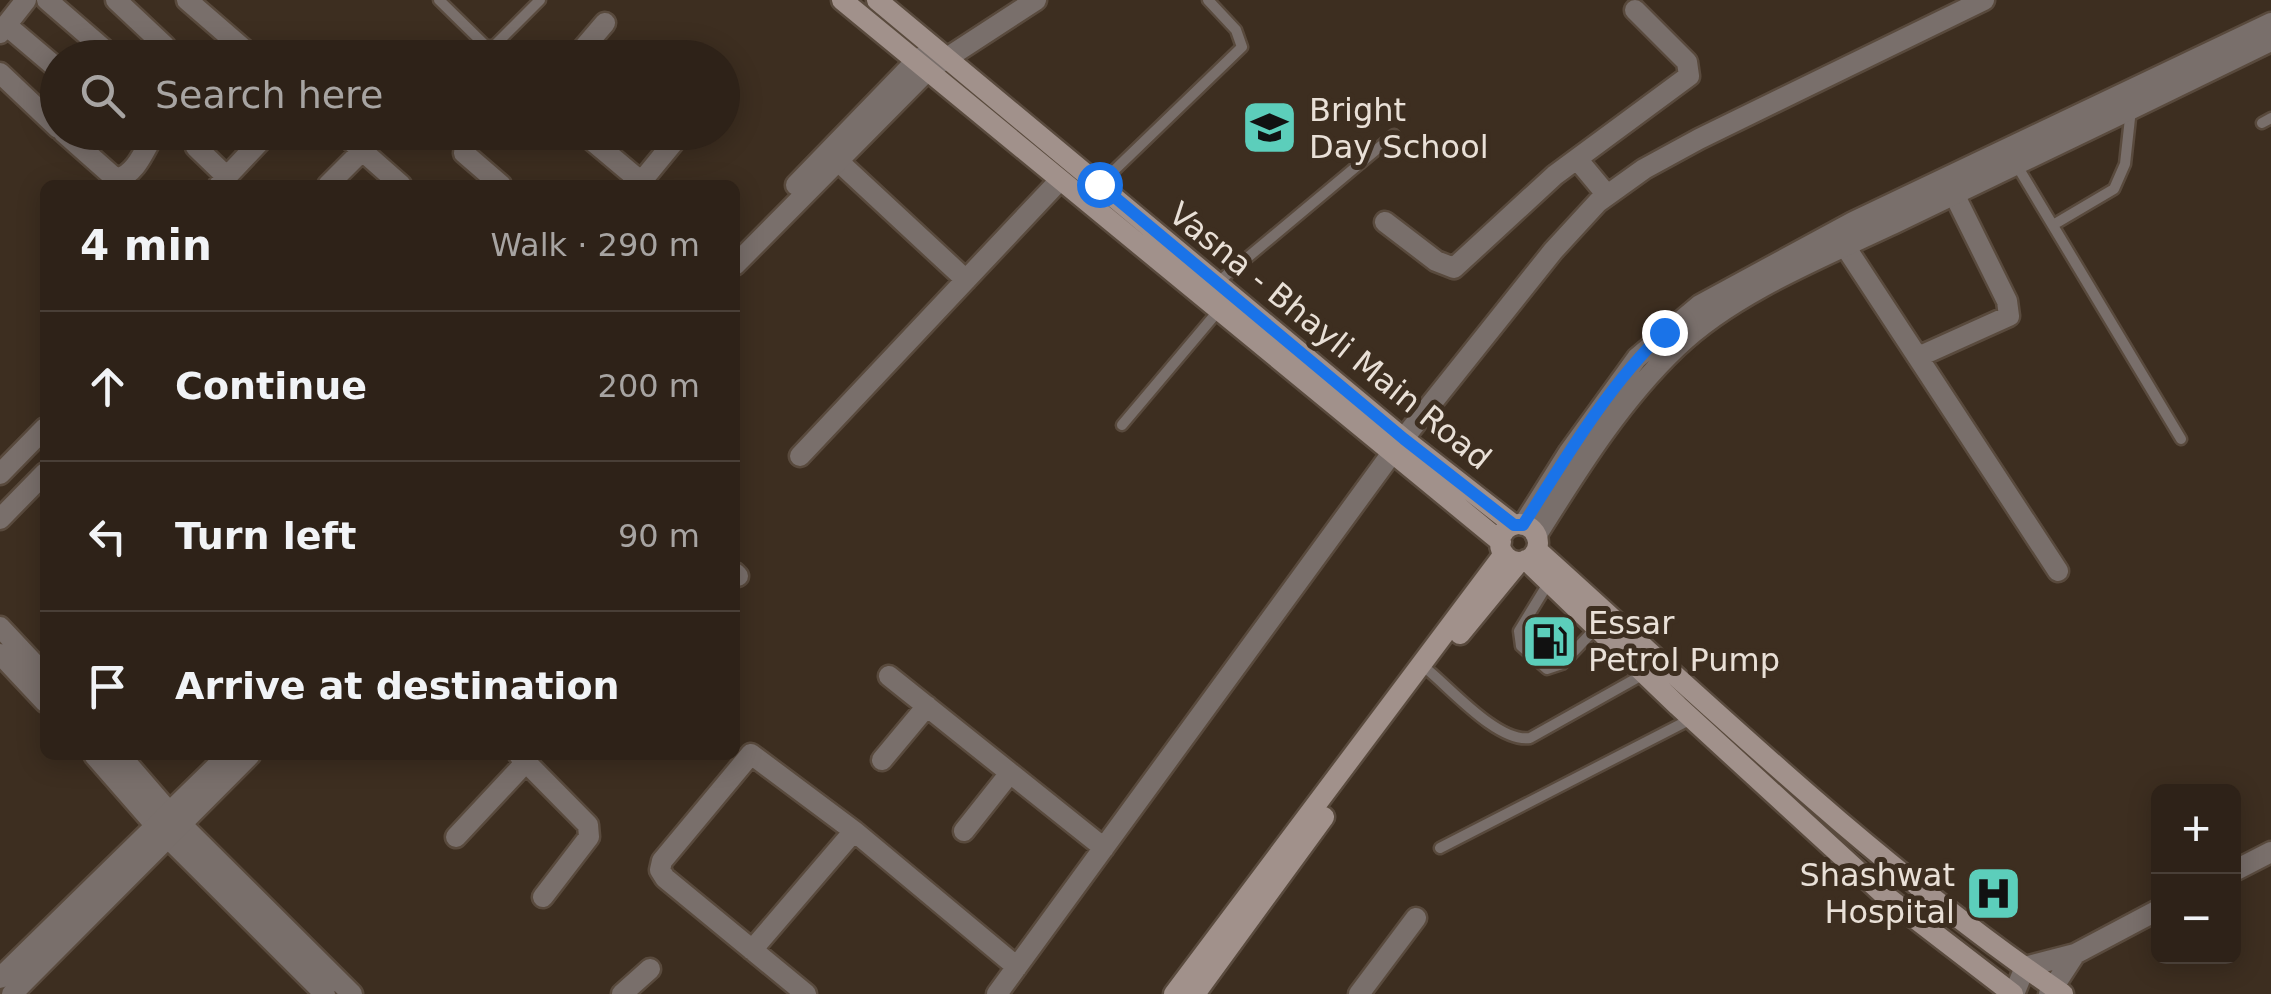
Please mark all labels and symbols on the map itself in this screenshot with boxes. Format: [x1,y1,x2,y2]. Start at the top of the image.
place label: Bright Day School [1309,91,1489,166]
school or university icon: Bright Day School [1240,98,1300,158]
route start [1077,162,1123,208]
street label: Vasna - Bhayli Main Road [1161,194,1499,478]
route end [1642,310,1688,356]
place label: Essar Petrol Pump [1588,604,1780,679]
fuel station icon: Essar Petrol Pump [1519,611,1579,671]
place label: Shashwat Hospital [1800,856,1955,931]
hospital icon: Shashwat Hospital [1964,863,2024,923]

